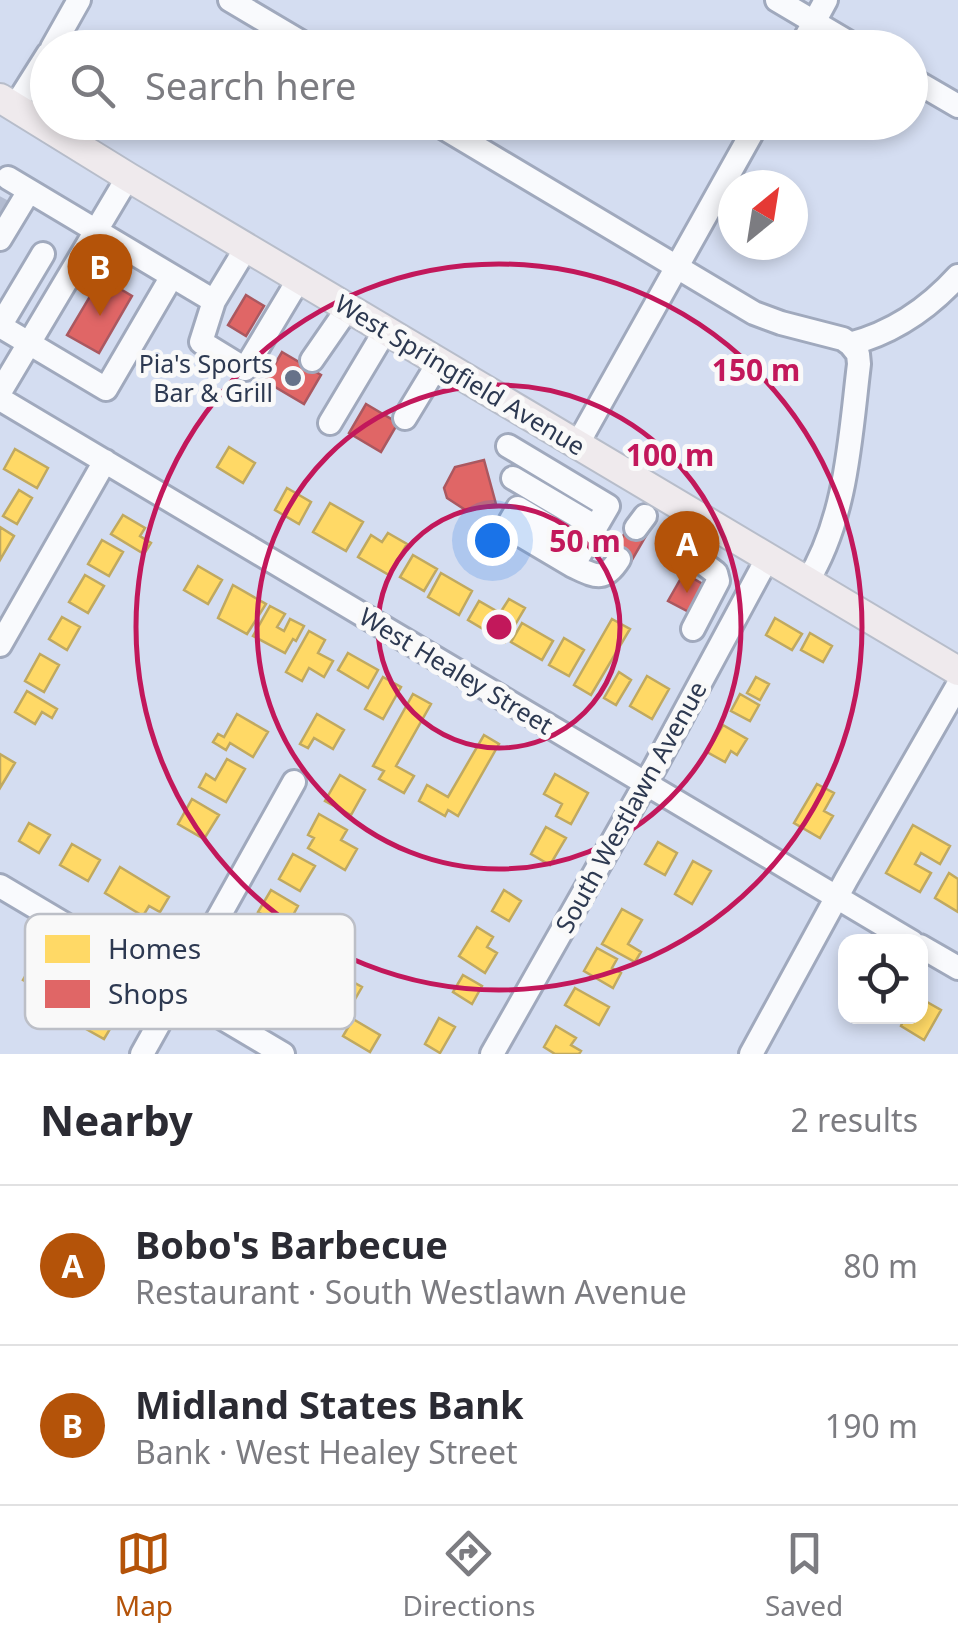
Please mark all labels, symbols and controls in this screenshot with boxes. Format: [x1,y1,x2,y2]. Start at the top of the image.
search box [30,30,928,140]
icon: search [65,58,120,113]
text: Search here [145,59,356,111]
north arrow [718,170,808,260]
pin: B [68,234,132,316]
street label: West Springfield Avenue [329,286,592,462]
place label: Pia's Sports Bar & Grill [139,346,273,409]
text: 150 m [712,349,800,390]
marker: Pia's Sports Bar & Grill [282,367,304,389]
text: 100 m [626,434,714,475]
pin: A [654,510,720,593]
your location [467,515,518,566]
text: 50 m [549,520,621,561]
street label: West Healey Street [353,599,560,741]
centre of rings [481,609,517,645]
street label: South Westlawn Avenue [547,675,714,939]
legend [25,914,355,1029]
text: Homes [108,929,201,967]
map controls [838,934,928,1024]
button: locate [838,934,928,1024]
text: Shops [108,974,188,1012]
text: Nearby [40,1091,193,1148]
text: 2 results [791,1098,918,1141]
text: Bobo's Barbecue [135,1218,448,1270]
text: A [61,1244,84,1287]
text: 80 m [843,1244,918,1287]
text: Restaurant · South Westlawn Avenue [135,1270,687,1313]
text: Midland States Bank [135,1378,524,1430]
text: B [62,1404,83,1447]
text: 190 m [825,1404,918,1447]
text: Bank · West Healey Street [135,1430,518,1473]
tab: Map [115,1526,173,1624]
tab: Directions [403,1526,535,1624]
tab: Saved [765,1526,843,1624]

